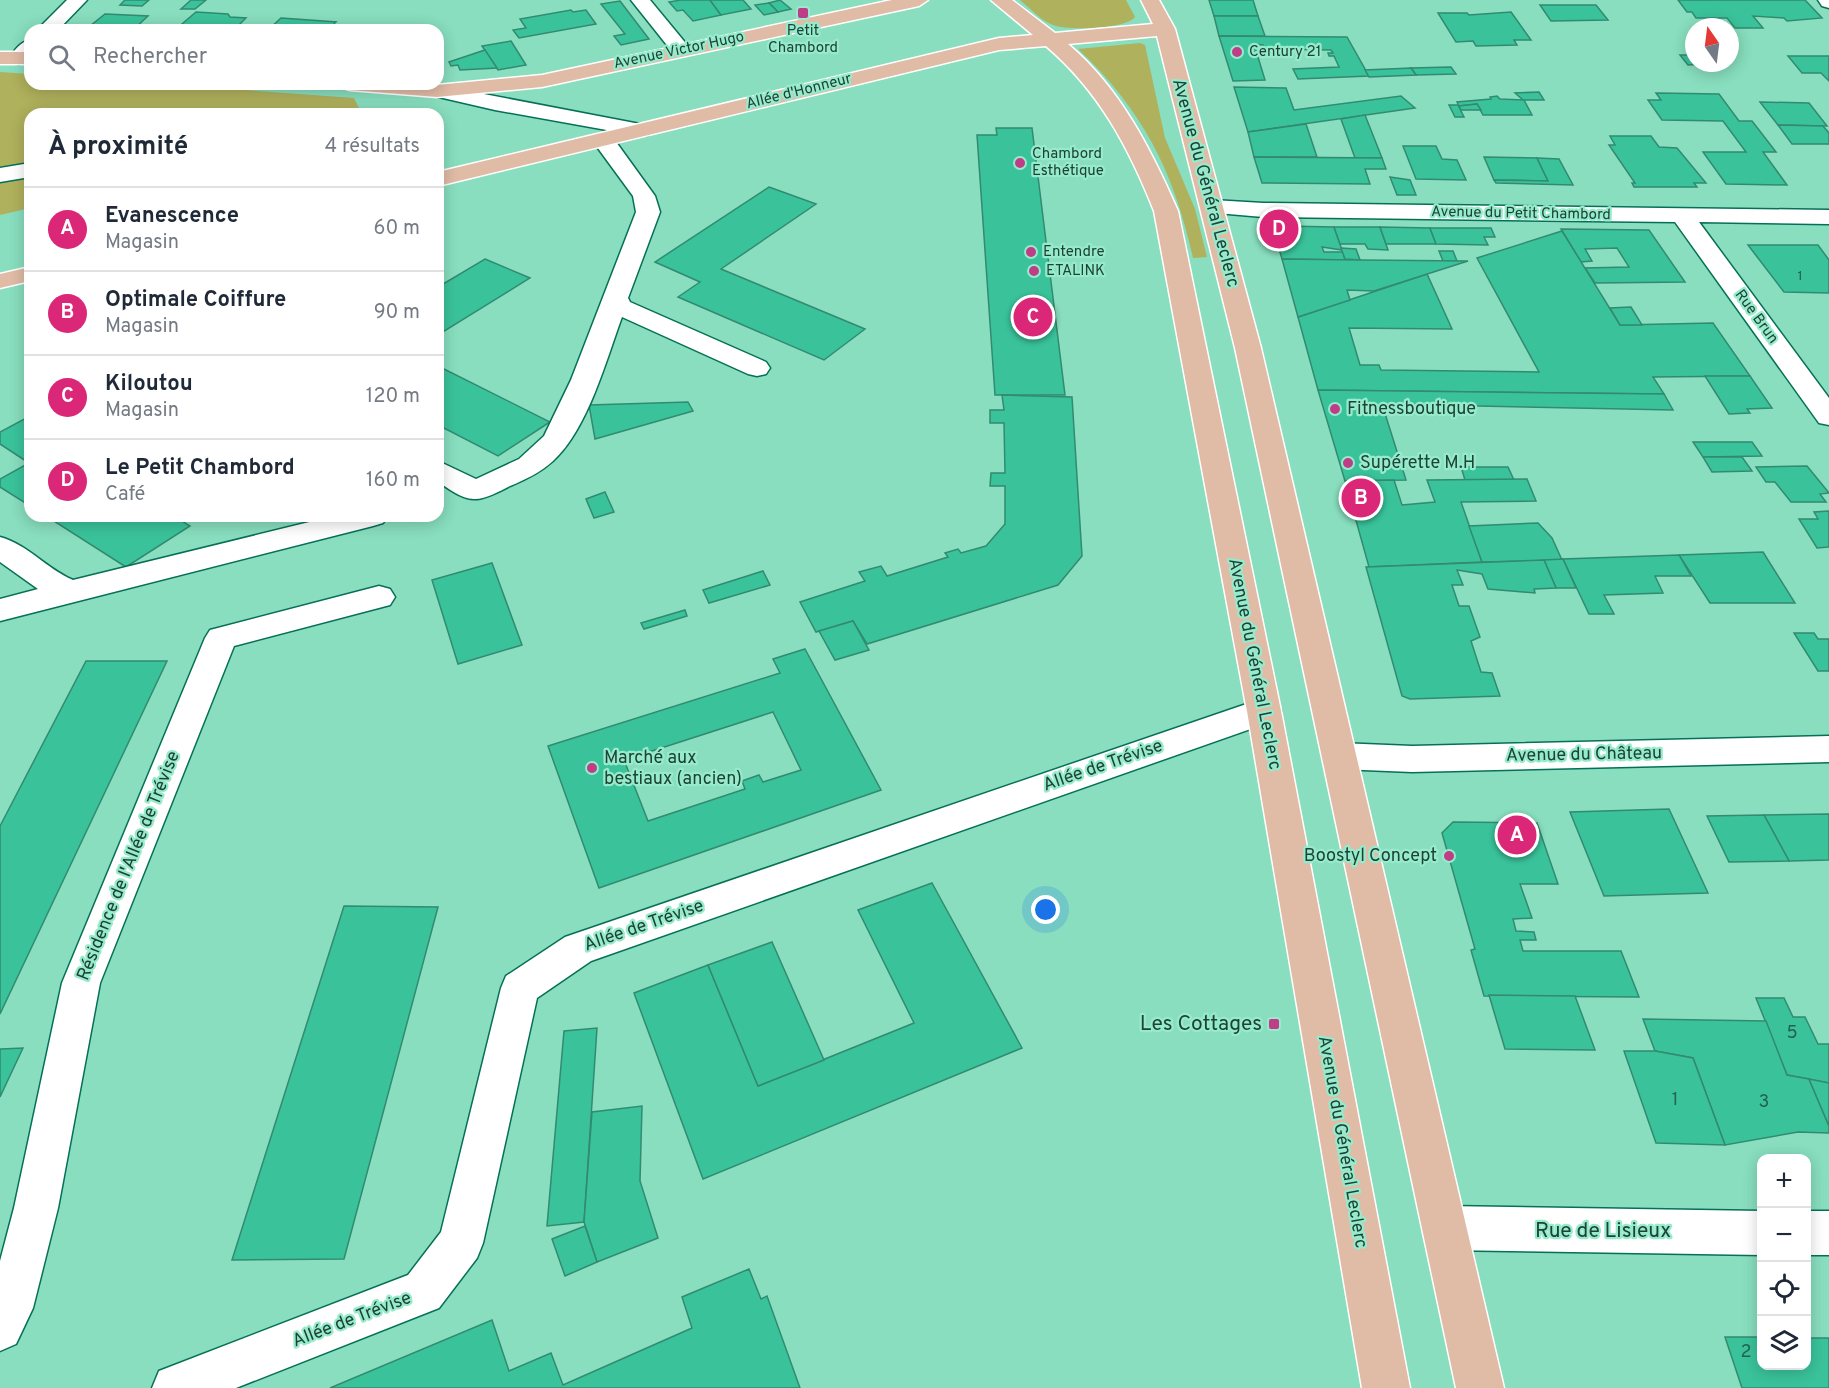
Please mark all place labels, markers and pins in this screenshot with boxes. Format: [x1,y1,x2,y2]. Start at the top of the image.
marker: Petit Chambord [796,6,810,20]
place label: Petit Chambord [768,22,838,58]
place label: Century 21 [1249,43,1321,62]
marker: Century 21 [1230,45,1244,59]
place label: Chambord Esthétique [1032,145,1104,181]
marker: Chambord Esthétique [1013,156,1027,170]
pin: D [1260,206,1298,252]
place label: Entendre [1043,243,1105,262]
marker: Entendre [1024,245,1038,259]
place label: ETALINK [1046,262,1105,281]
marker: ETALINK [1027,264,1041,278]
pin: C [1014,294,1052,340]
place label: Fitnessboutique [1347,398,1476,421]
marker: Fitnessboutique [1328,402,1342,416]
place label: Supérette M.H [1360,452,1475,475]
marker: Supérette M.H [1341,456,1355,470]
pin: B [1342,476,1380,520]
place label: Marché aux bestiaux (ancien) [604,747,742,791]
marker: Marché aux bestiaux (ancien) [585,761,599,775]
pin: A [1498,812,1537,858]
place label: Boostyl Concept [1304,845,1437,868]
marker: Boostyl Concept [1442,849,1456,863]
place label: Les Cottages [1140,1011,1262,1038]
marker: Les Cottages [1267,1017,1281,1031]

